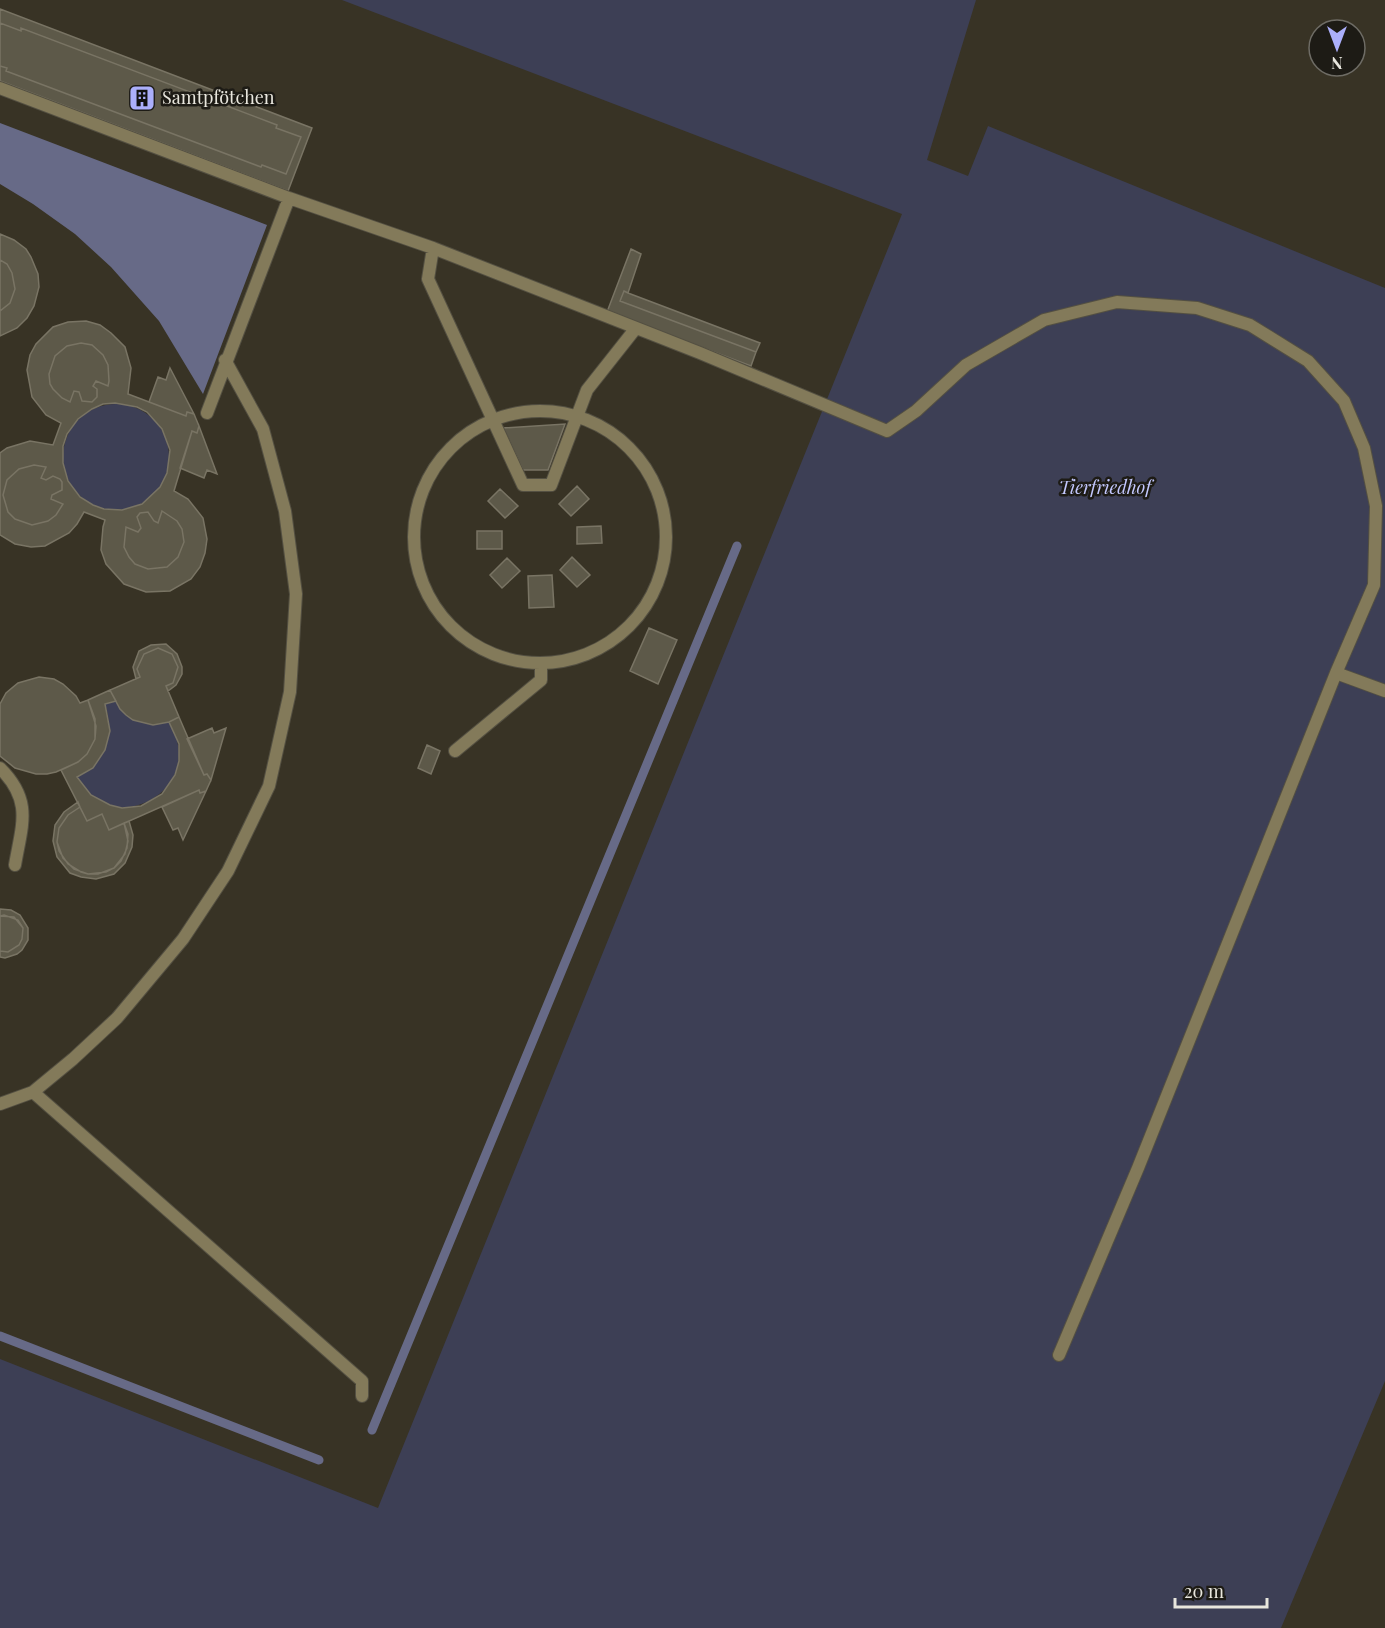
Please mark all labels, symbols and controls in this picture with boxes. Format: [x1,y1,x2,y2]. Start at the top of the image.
north arrow [1307,18,1367,78]
text: N [1331,53,1343,74]
building icon: Samtpfötchen [127,83,157,113]
place label: Samtpfötchen [162,85,275,109]
park label: Tierfriedhof [1059,475,1154,499]
scale bar [1175,1571,1266,1609]
text: 20 m [1184,1579,1224,1603]

